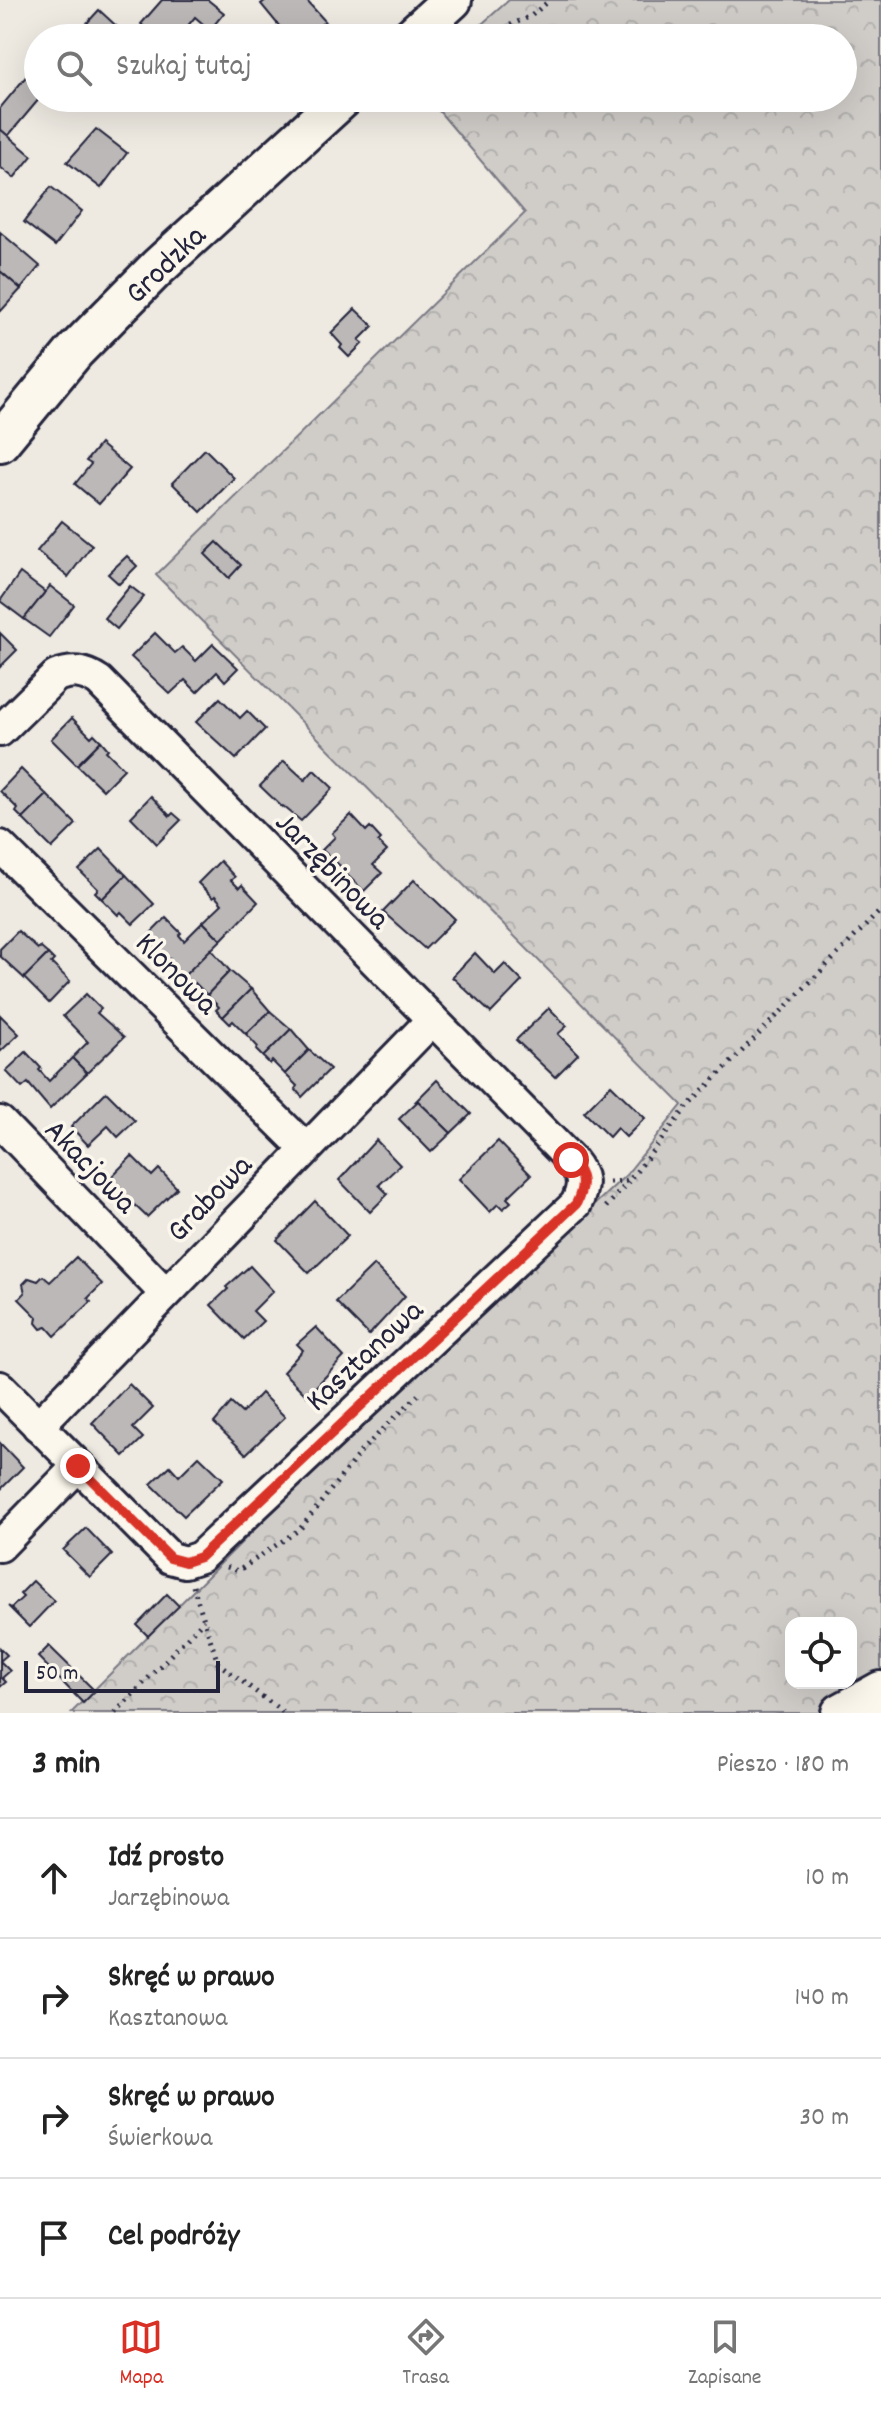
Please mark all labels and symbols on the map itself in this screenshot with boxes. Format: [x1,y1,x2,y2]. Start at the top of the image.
street label: Grodzka [116,215,219,317]
street label: Jarzębinowa [262,803,399,943]
street label: Klonowa [122,923,227,1028]
street label: Akacjowa [31,1111,146,1227]
route start [553,1142,589,1178]
street label: Grabowa [158,1145,266,1255]
street label: Kasztanowa [297,1290,437,1425]
route end [60,1448,96,1484]
scale bar [24,1657,220,1693]

